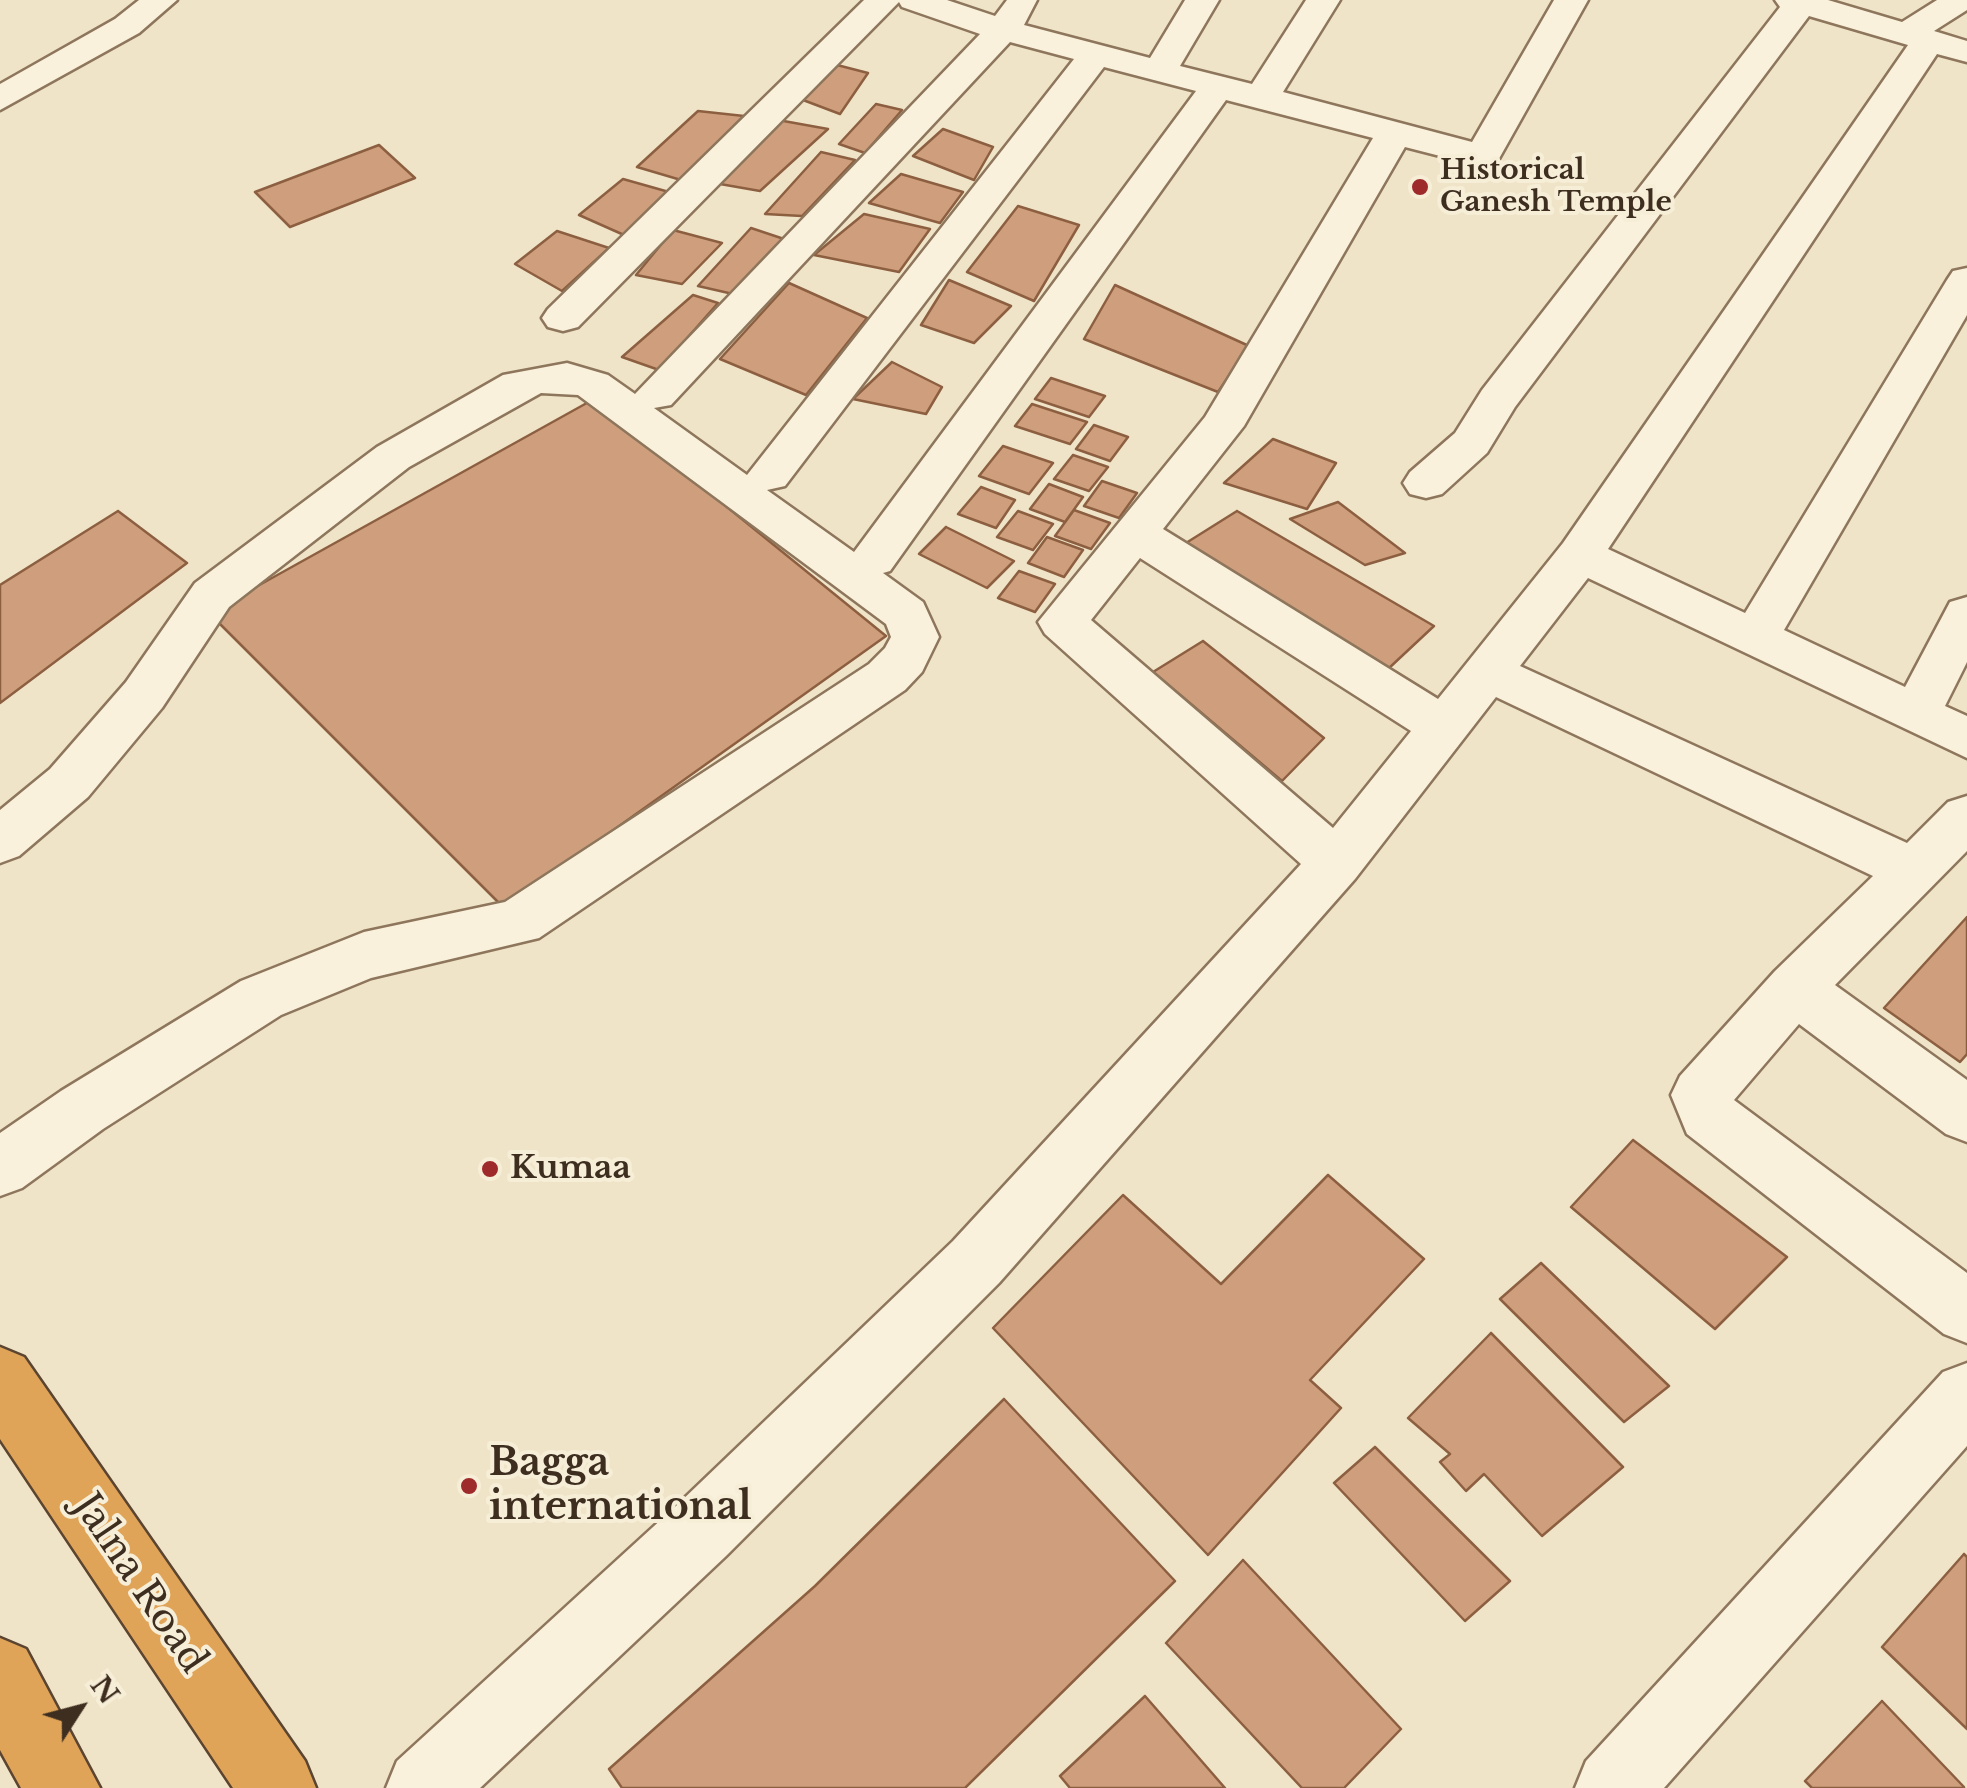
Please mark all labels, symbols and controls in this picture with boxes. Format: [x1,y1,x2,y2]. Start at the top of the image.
place label: Historical Ganesh Temple [1440,154,1672,220]
marker: Historical Ganesh Temple [1409,176,1431,198]
place label: Kumaa [510,1150,631,1188]
marker: Kumaa [479,1158,501,1180]
place label: Bagga international [489,1441,752,1530]
marker: Bagga international [458,1475,480,1497]
street label: Jalna Road [62,1486,216,1682]
north arrow [30,1658,130,1758]
text: N [83,1669,127,1711]

